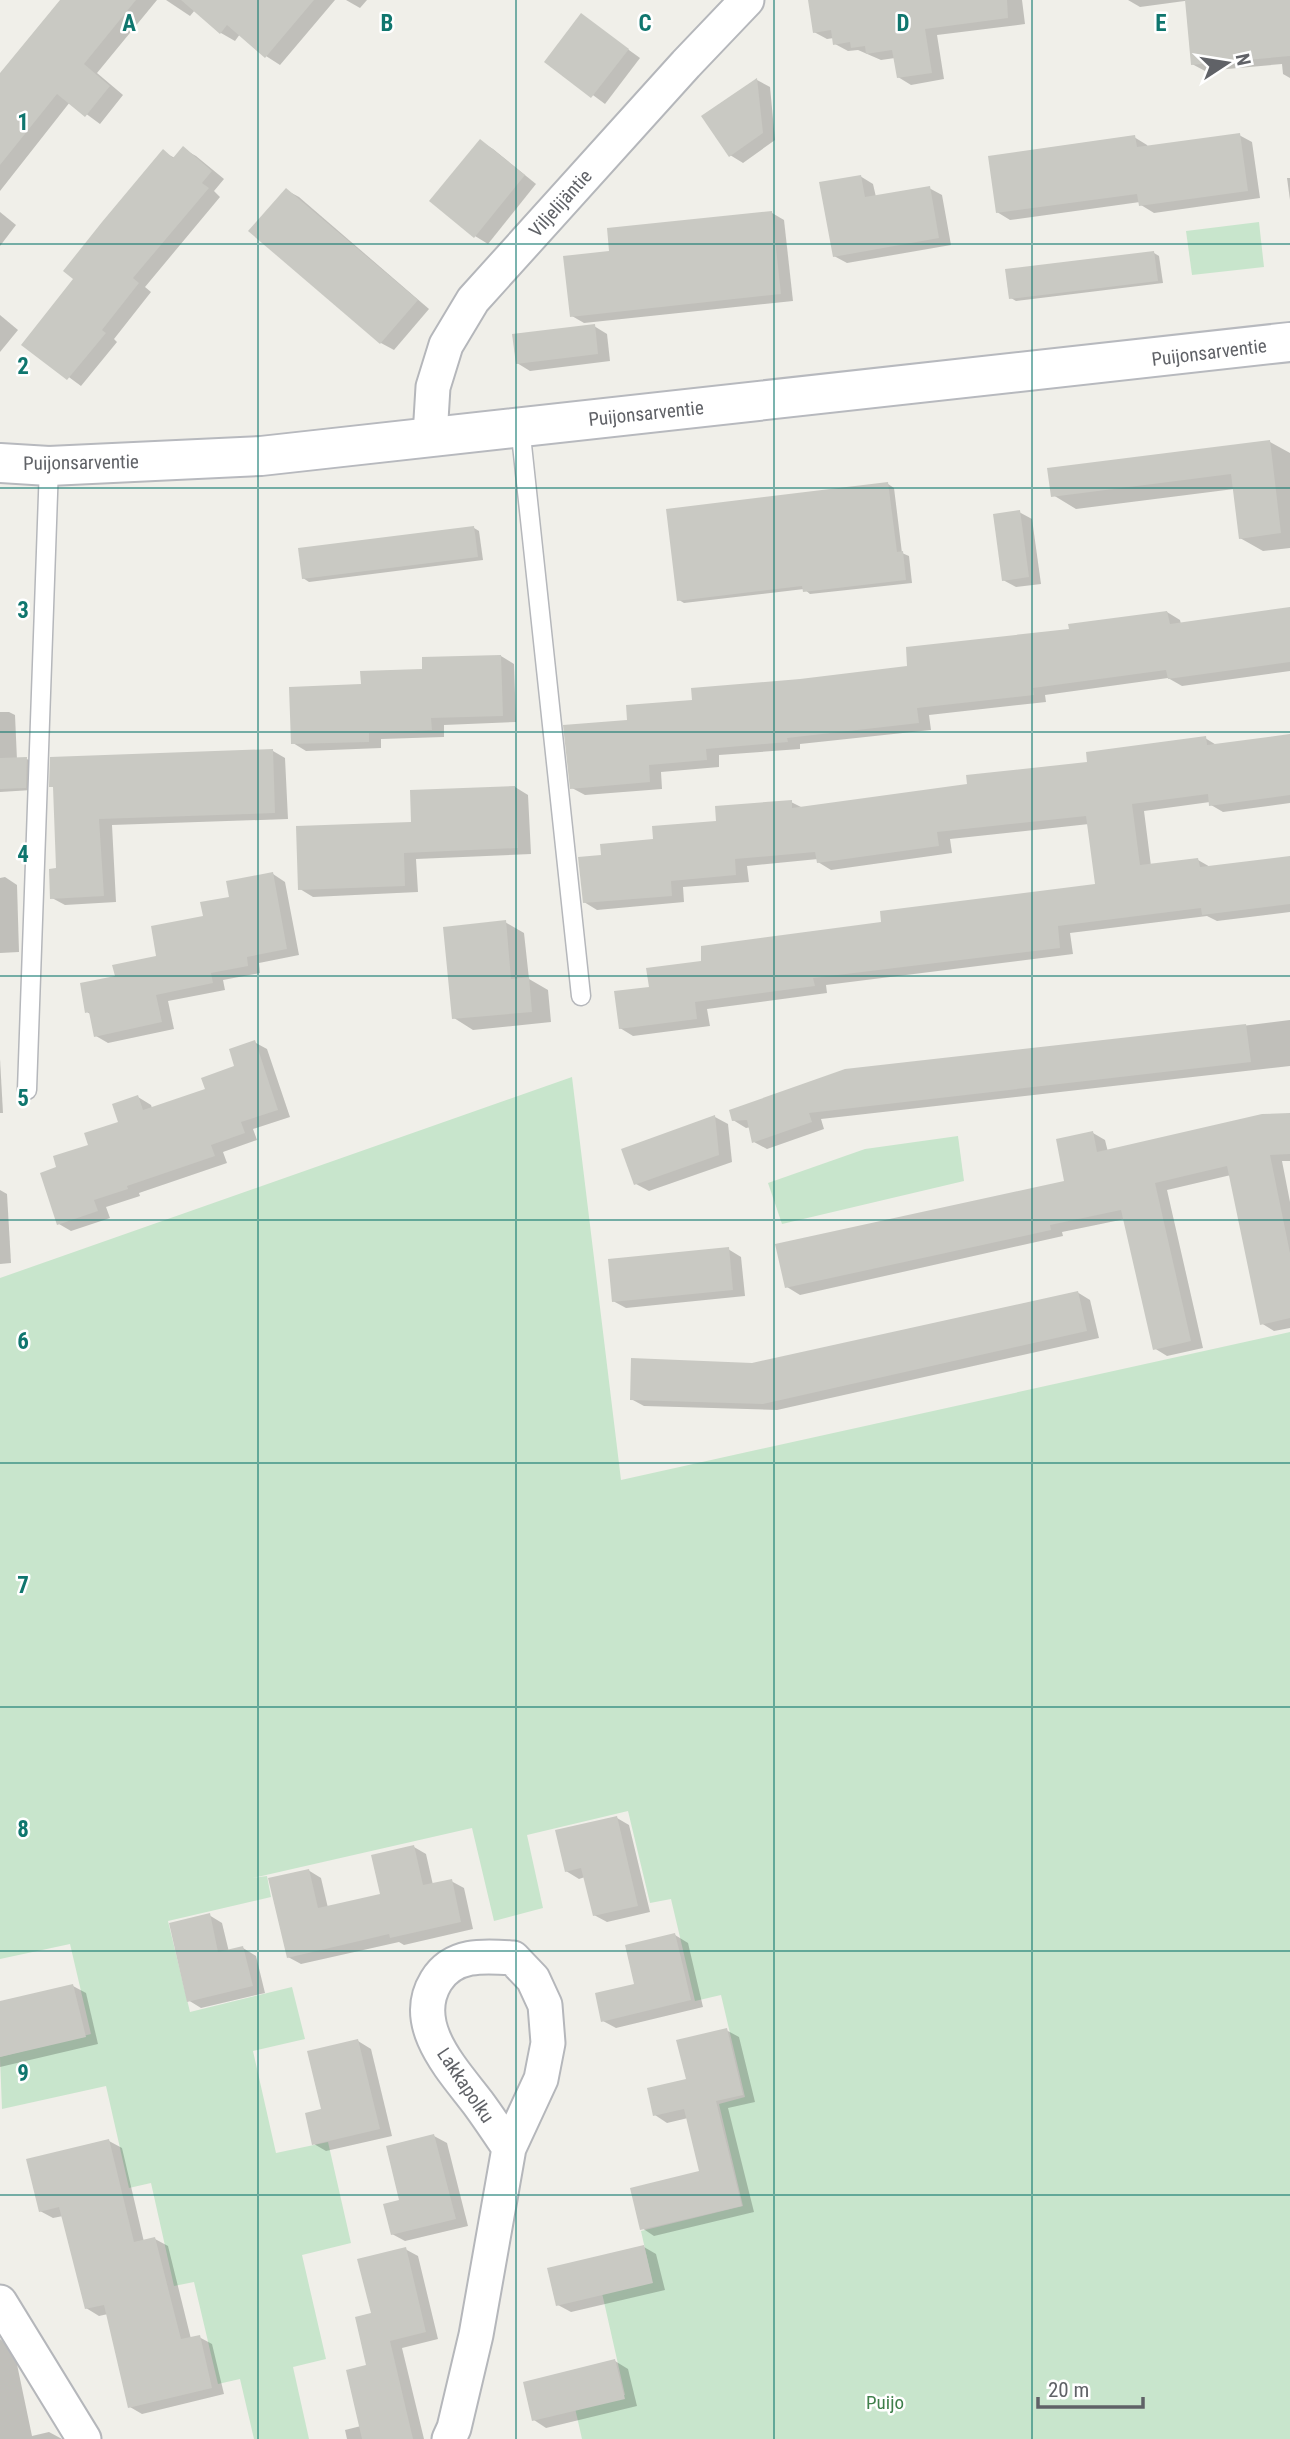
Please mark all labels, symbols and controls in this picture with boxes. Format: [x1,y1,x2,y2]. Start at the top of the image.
text: A [122,10,136,37]
text: B [381,10,393,37]
text: C [638,10,652,37]
text: D [897,10,910,37]
text: E [1155,10,1167,37]
north arrow [1192,28,1262,98]
text: N [1231,51,1256,68]
text: 1 [17,109,29,136]
street label: Viljelijäntie [524,165,597,242]
street label: Puijonsarventie [1150,334,1268,371]
text: 2 [17,353,29,380]
street label: Puijonsarventie [587,396,705,431]
street label: Puijonsarventie [23,450,139,475]
text: 3 [17,597,29,624]
text: 4 [17,841,29,868]
text: 5 [17,1085,29,1112]
text: 6 [17,1328,29,1355]
text: 7 [17,1572,29,1599]
text: 8 [17,1816,29,1843]
street label: Lakkapolku [432,2043,499,2127]
text: 9 [17,2060,29,2087]
scale bar [1038,2366,1143,2410]
text: 20 m [1048,2378,1089,2402]
park label: Puijo [866,2391,904,2414]

